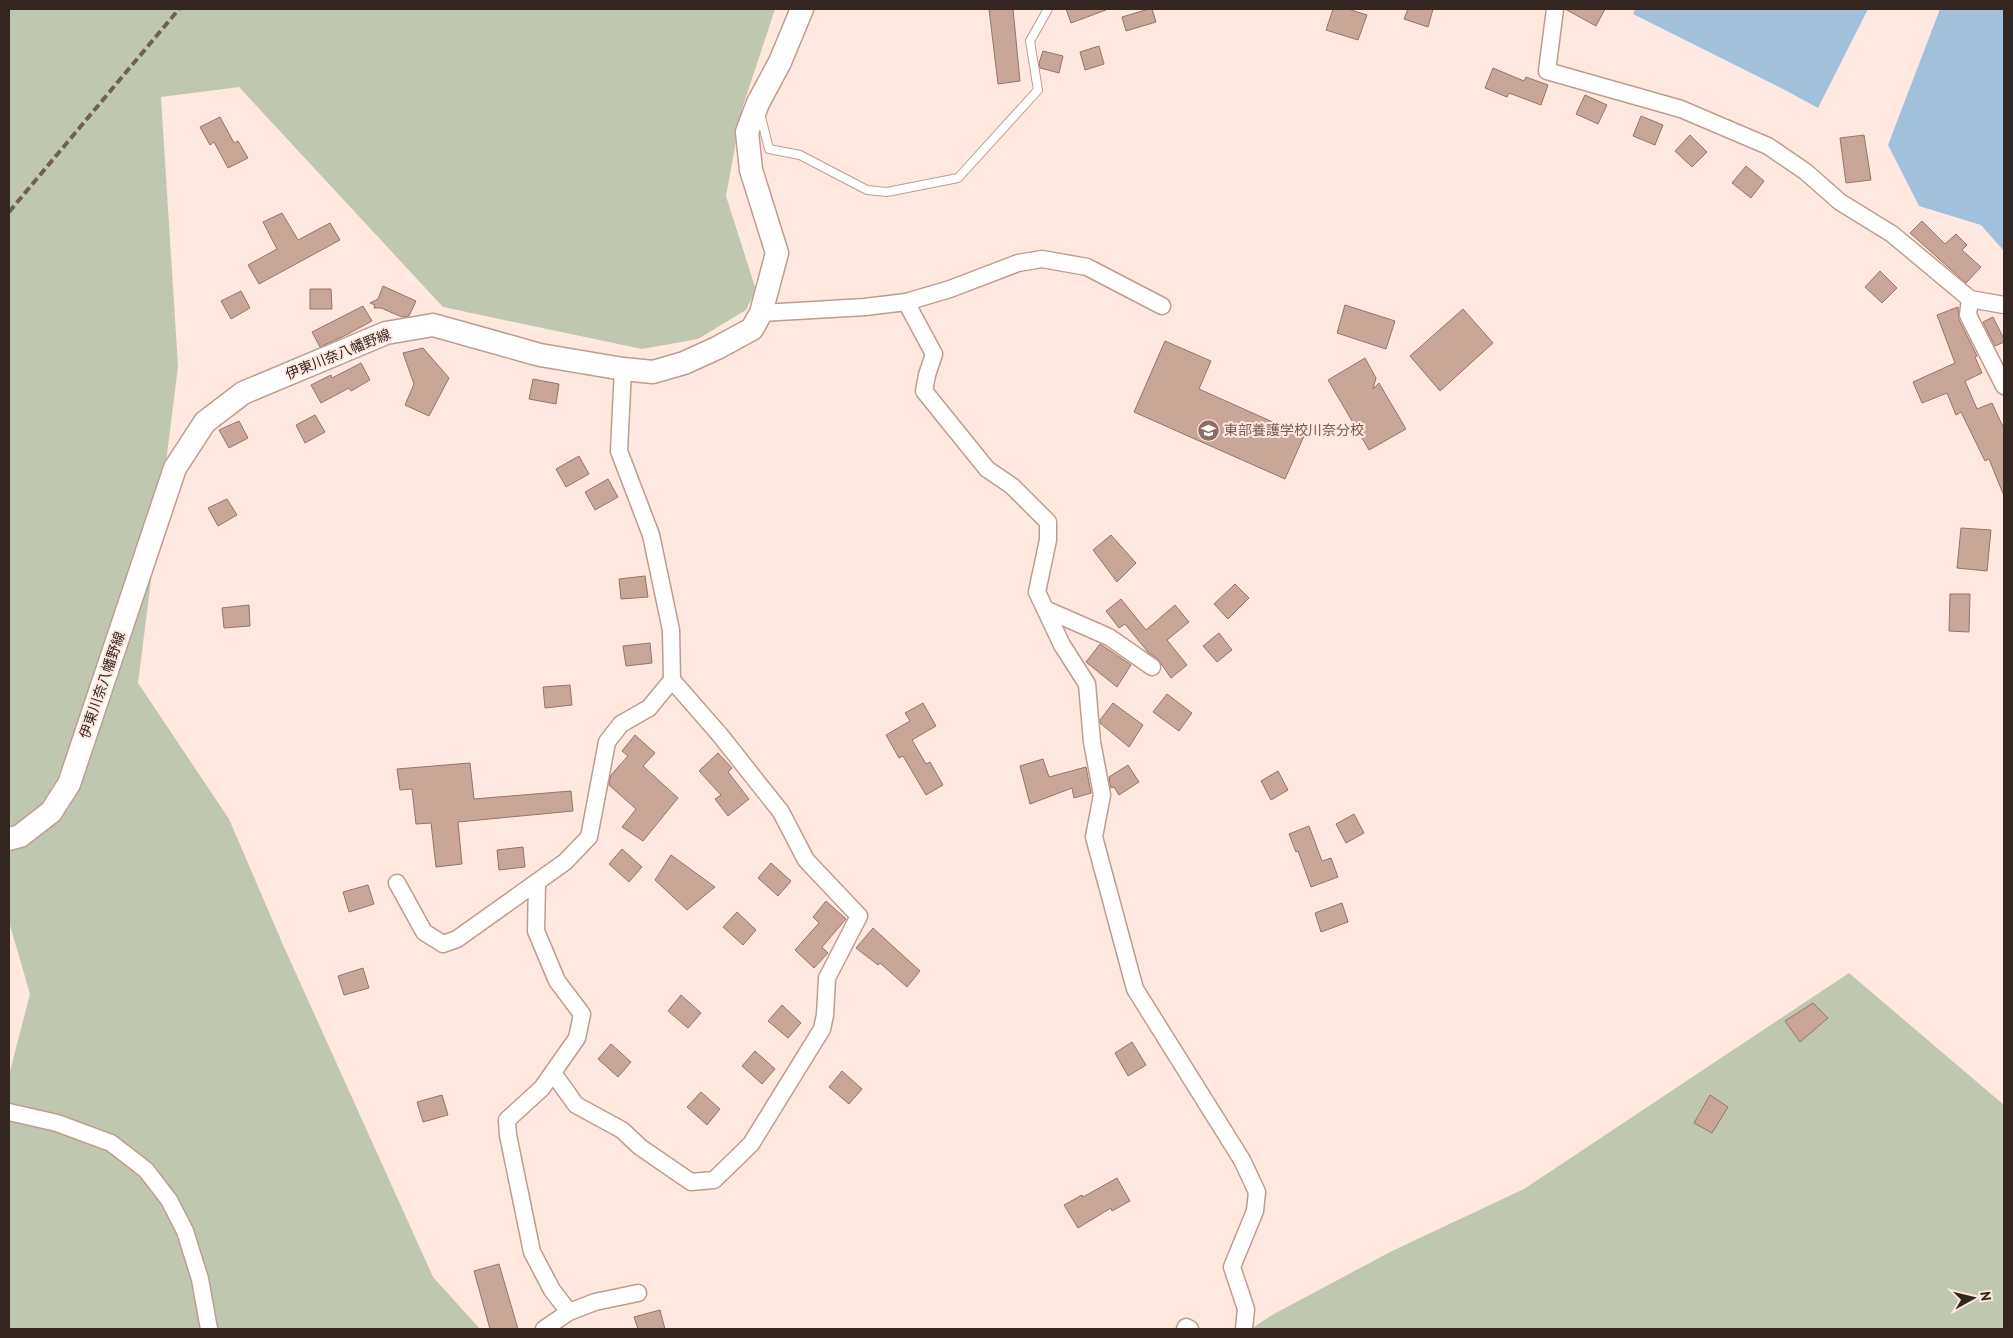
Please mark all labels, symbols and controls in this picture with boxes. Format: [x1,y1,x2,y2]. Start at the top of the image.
street label: 伊東川奈八幡野線 [283,325,393,383]
school or university icon: 東部養護学校川奈分校 [1196,418,1220,442]
place label: 東部養護学校川奈分校 [1224,421,1364,439]
street label: 伊東川奈八幡野線 [75,629,129,741]
north arrow [1948,1273,1998,1323]
text: N [1976,1290,1995,1302]

